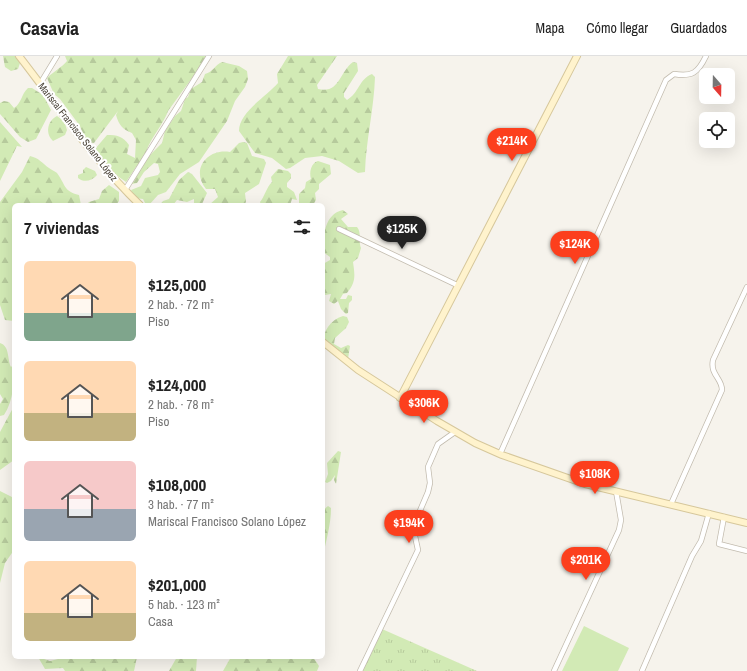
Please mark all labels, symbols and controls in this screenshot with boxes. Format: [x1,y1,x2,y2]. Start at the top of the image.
text: Casavia [20,15,79,41]
text: Mapa [536,19,564,37]
text: Cómo llegar [586,19,648,37]
text: Guardados [670,19,727,37]
north arrow [699,68,735,104]
map controls [699,68,735,148]
street label: Mariscal Francisco Solano López [35,80,121,184]
button: locate [699,112,735,148]
pin: $214K [484,128,540,162]
text: $214K [496,132,528,149]
text: 7 viviendas [24,216,99,239]
icon: filters [291,216,313,238]
pin: $125K [374,216,430,250]
text: $125K [386,220,418,237]
pin: $124K [547,231,603,265]
text: $124K [559,235,591,252]
text: $125,000 [148,273,206,296]
icon: home [56,277,104,325]
text: 2 hab. · 72 m² [148,296,214,313]
text: Piso [148,313,169,330]
text: $124,000 [148,373,206,396]
icon: home [56,377,104,425]
pin: $306K [396,390,452,424]
text: $306K [408,394,440,411]
text: 2 hab. · 78 m² [148,396,214,413]
text: Piso [148,413,169,430]
pin: $108K [567,461,623,495]
text: $108K [579,465,611,482]
text: $108,000 [148,473,206,496]
icon: home [56,477,104,525]
text: 3 hab. · 77 m² [148,496,214,513]
pin: $194K [381,510,437,544]
text: Mariscal Francisco Solano López [148,513,306,530]
text: $194K [393,514,425,531]
pin: $201K [558,547,614,581]
text: $201K [570,551,602,568]
text: $201,000 [148,573,206,596]
icon: home [56,577,104,625]
text: 5 hab. · 123 m² [148,596,220,613]
text: Casa [148,613,173,630]

